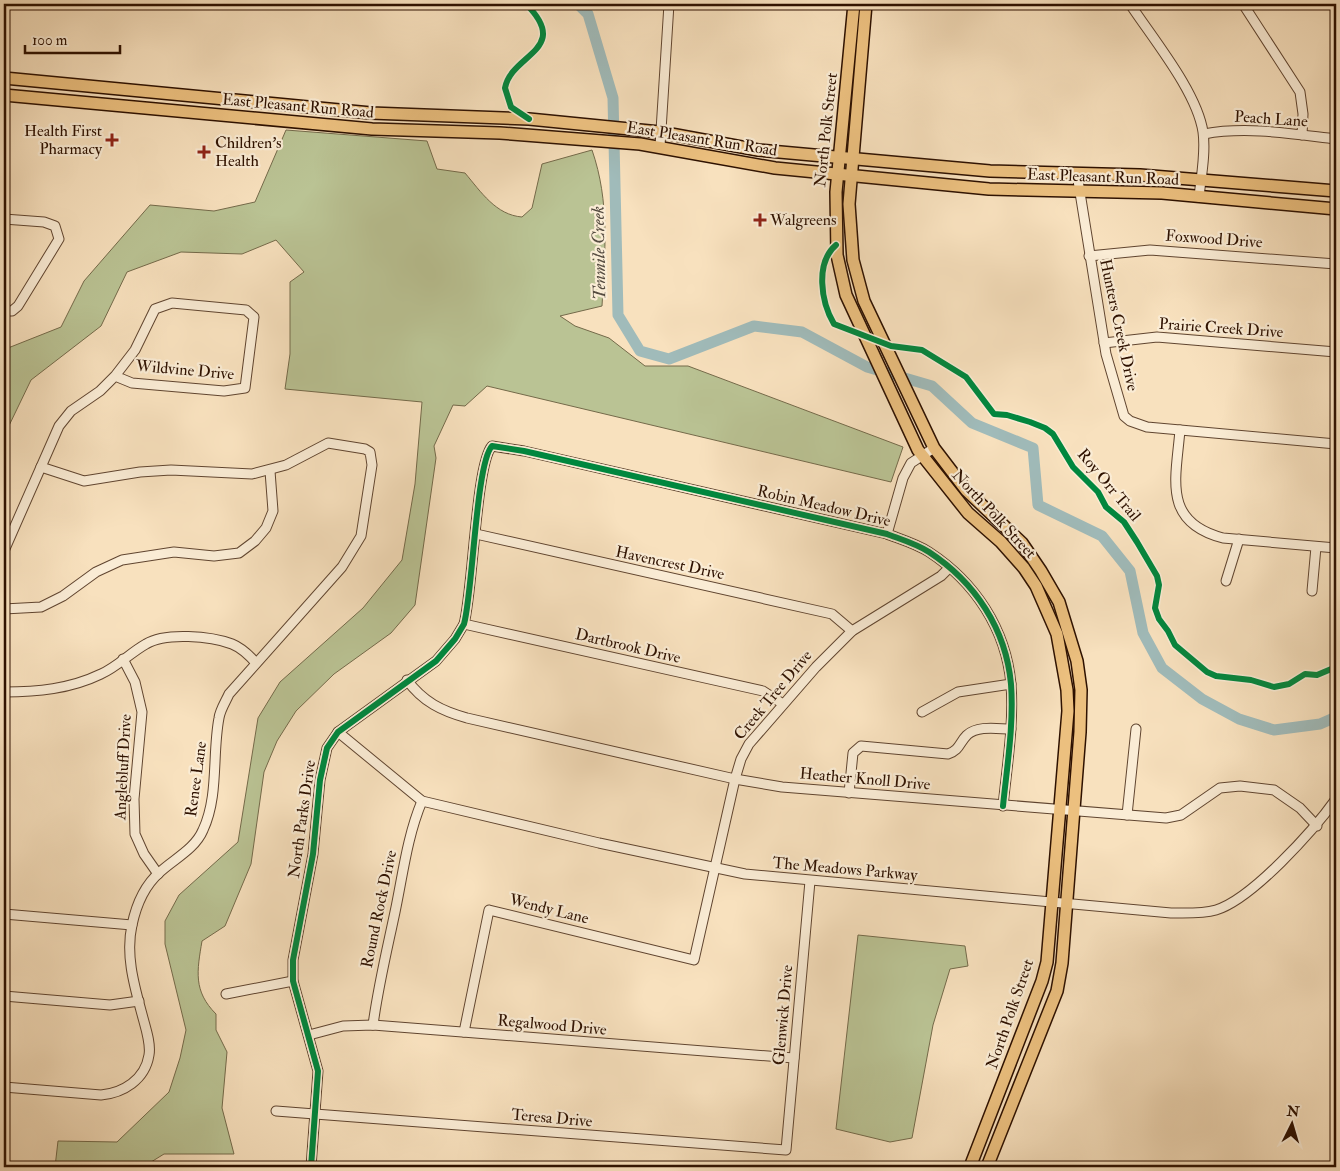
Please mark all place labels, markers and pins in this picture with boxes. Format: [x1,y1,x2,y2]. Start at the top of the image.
place label: Health First Pharmacy [24,121,103,159]
place label: Children's Health [215,133,281,171]
marker: Health First Pharmacy [106,134,118,146]
marker: Children's Health [197,145,211,159]
place label: Walgreens [769,210,836,230]
marker: Walgreens [754,214,766,226]

